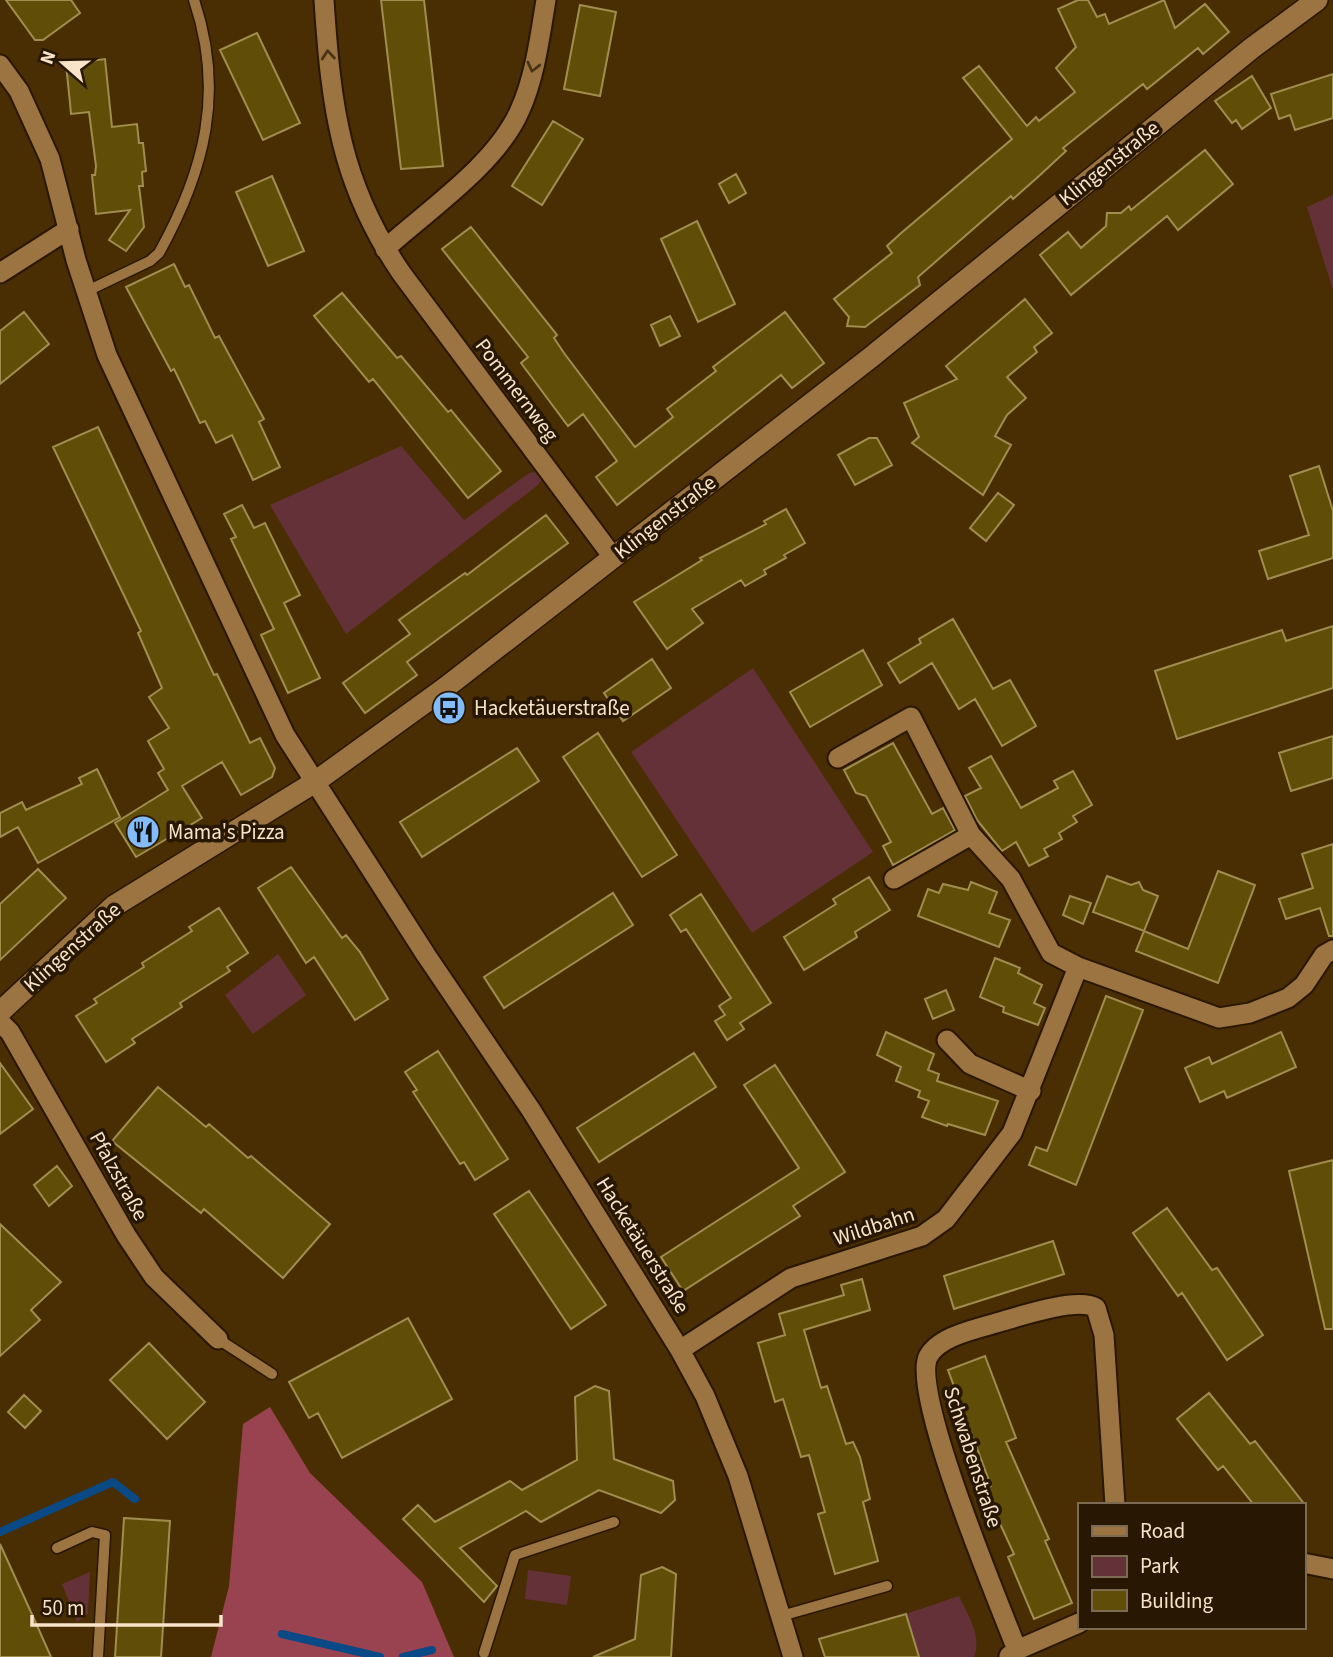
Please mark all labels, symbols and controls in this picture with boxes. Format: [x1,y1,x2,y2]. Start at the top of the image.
north arrow [28,28,98,98]
text: N [34,47,63,68]
one-way arrow [321,49,336,60]
one-way arrow [526,61,541,73]
street label: Klingenstraße [1052,113,1166,213]
street label: Pommernweg [468,332,566,448]
street label: Klingenstraße [608,468,722,566]
bus stop icon: Hacketäuerstraße [430,689,468,727]
place label: Hacketäuerstraße [474,693,630,723]
restaurant icon: Mama's Pizza [124,813,162,851]
place label: Mama's Pizza [168,817,285,847]
street label: Klingenstraße [17,895,127,999]
street label: Pfalzstraße [82,1126,156,1226]
street label: Hacketäuerstraße [589,1171,697,1319]
street label: Wildbahn [830,1199,918,1253]
street label: Schwabenstraße [936,1383,1010,1531]
legend [1078,1503,1305,1629]
text: Road [1140,1516,1185,1546]
text: Park [1140,1551,1180,1581]
scale bar [32,1584,220,1628]
text: Building [1140,1586,1214,1616]
text: 50 m [42,1593,84,1623]

